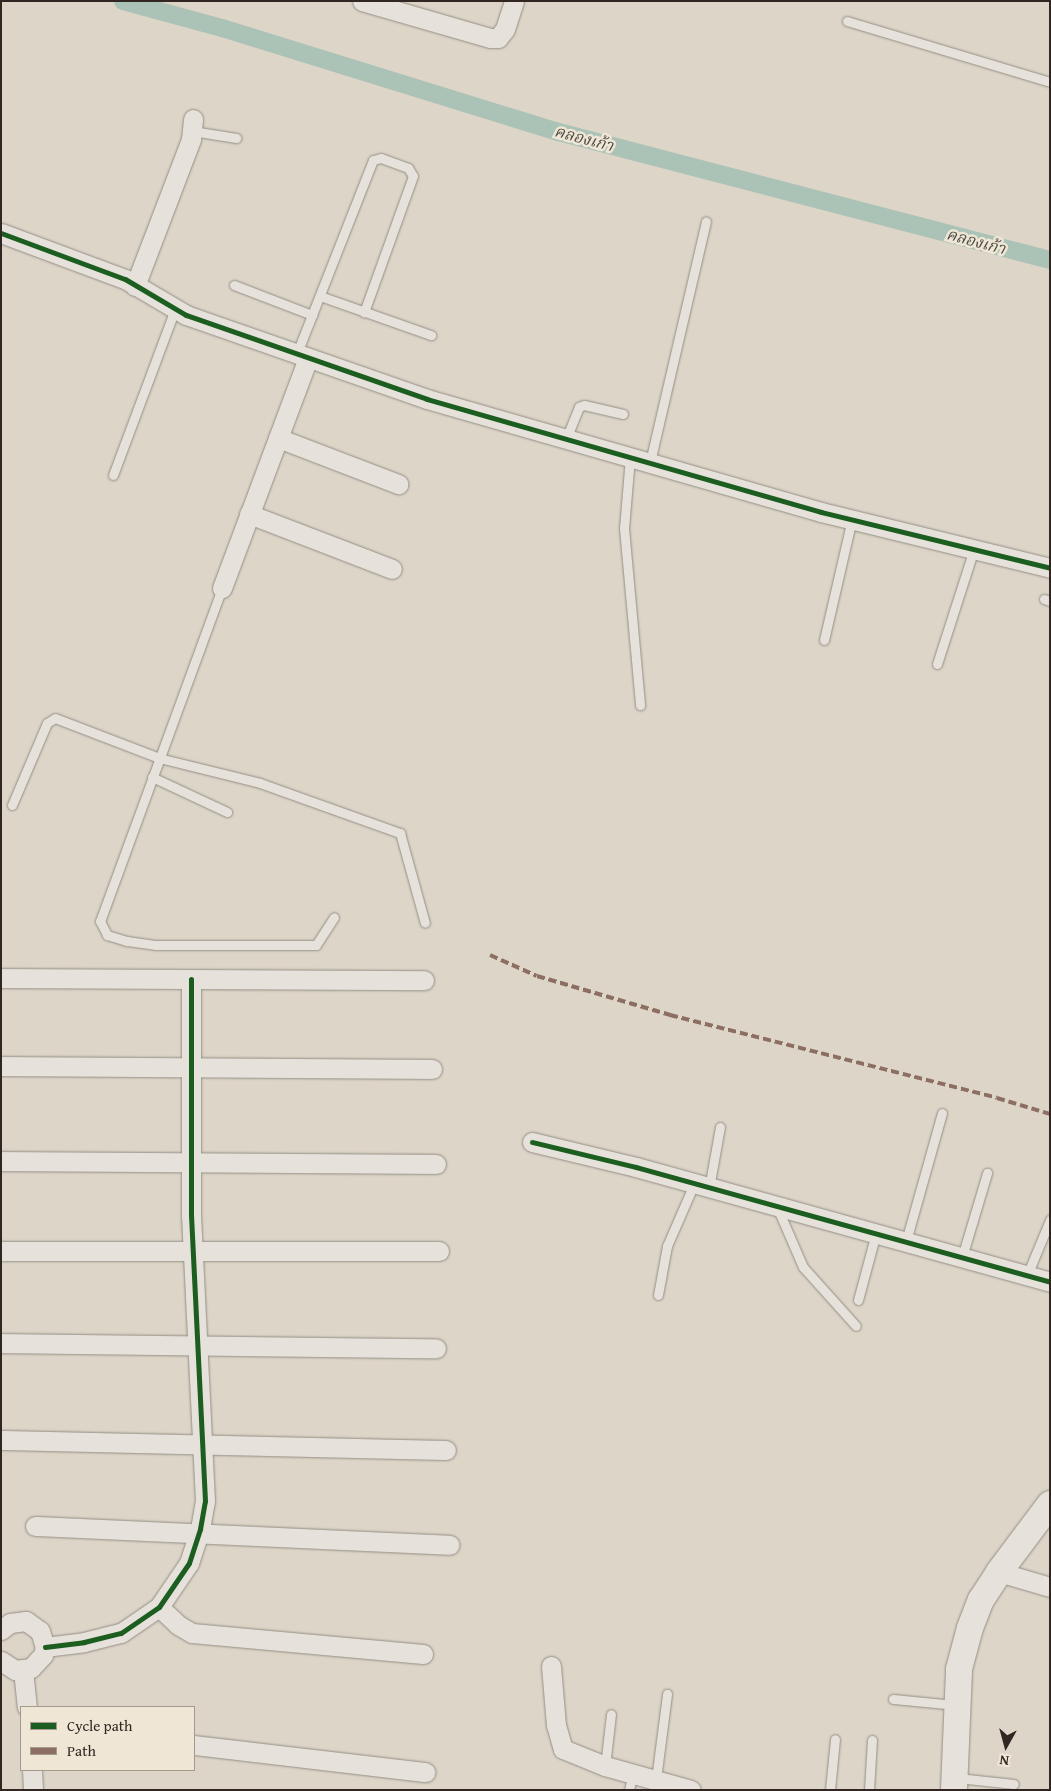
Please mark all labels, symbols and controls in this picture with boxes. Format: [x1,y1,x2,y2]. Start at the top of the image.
water label: คลองเก้า [552,121,616,155]
water label: คลองเก้า [944,224,1008,258]
legend [20,1706,195,1771]
text: Cycle path [67,1715,133,1736]
north arrow [981,1721,1031,1771]
text: Path [67,1740,96,1761]
text: N [998,1750,1010,1771]

